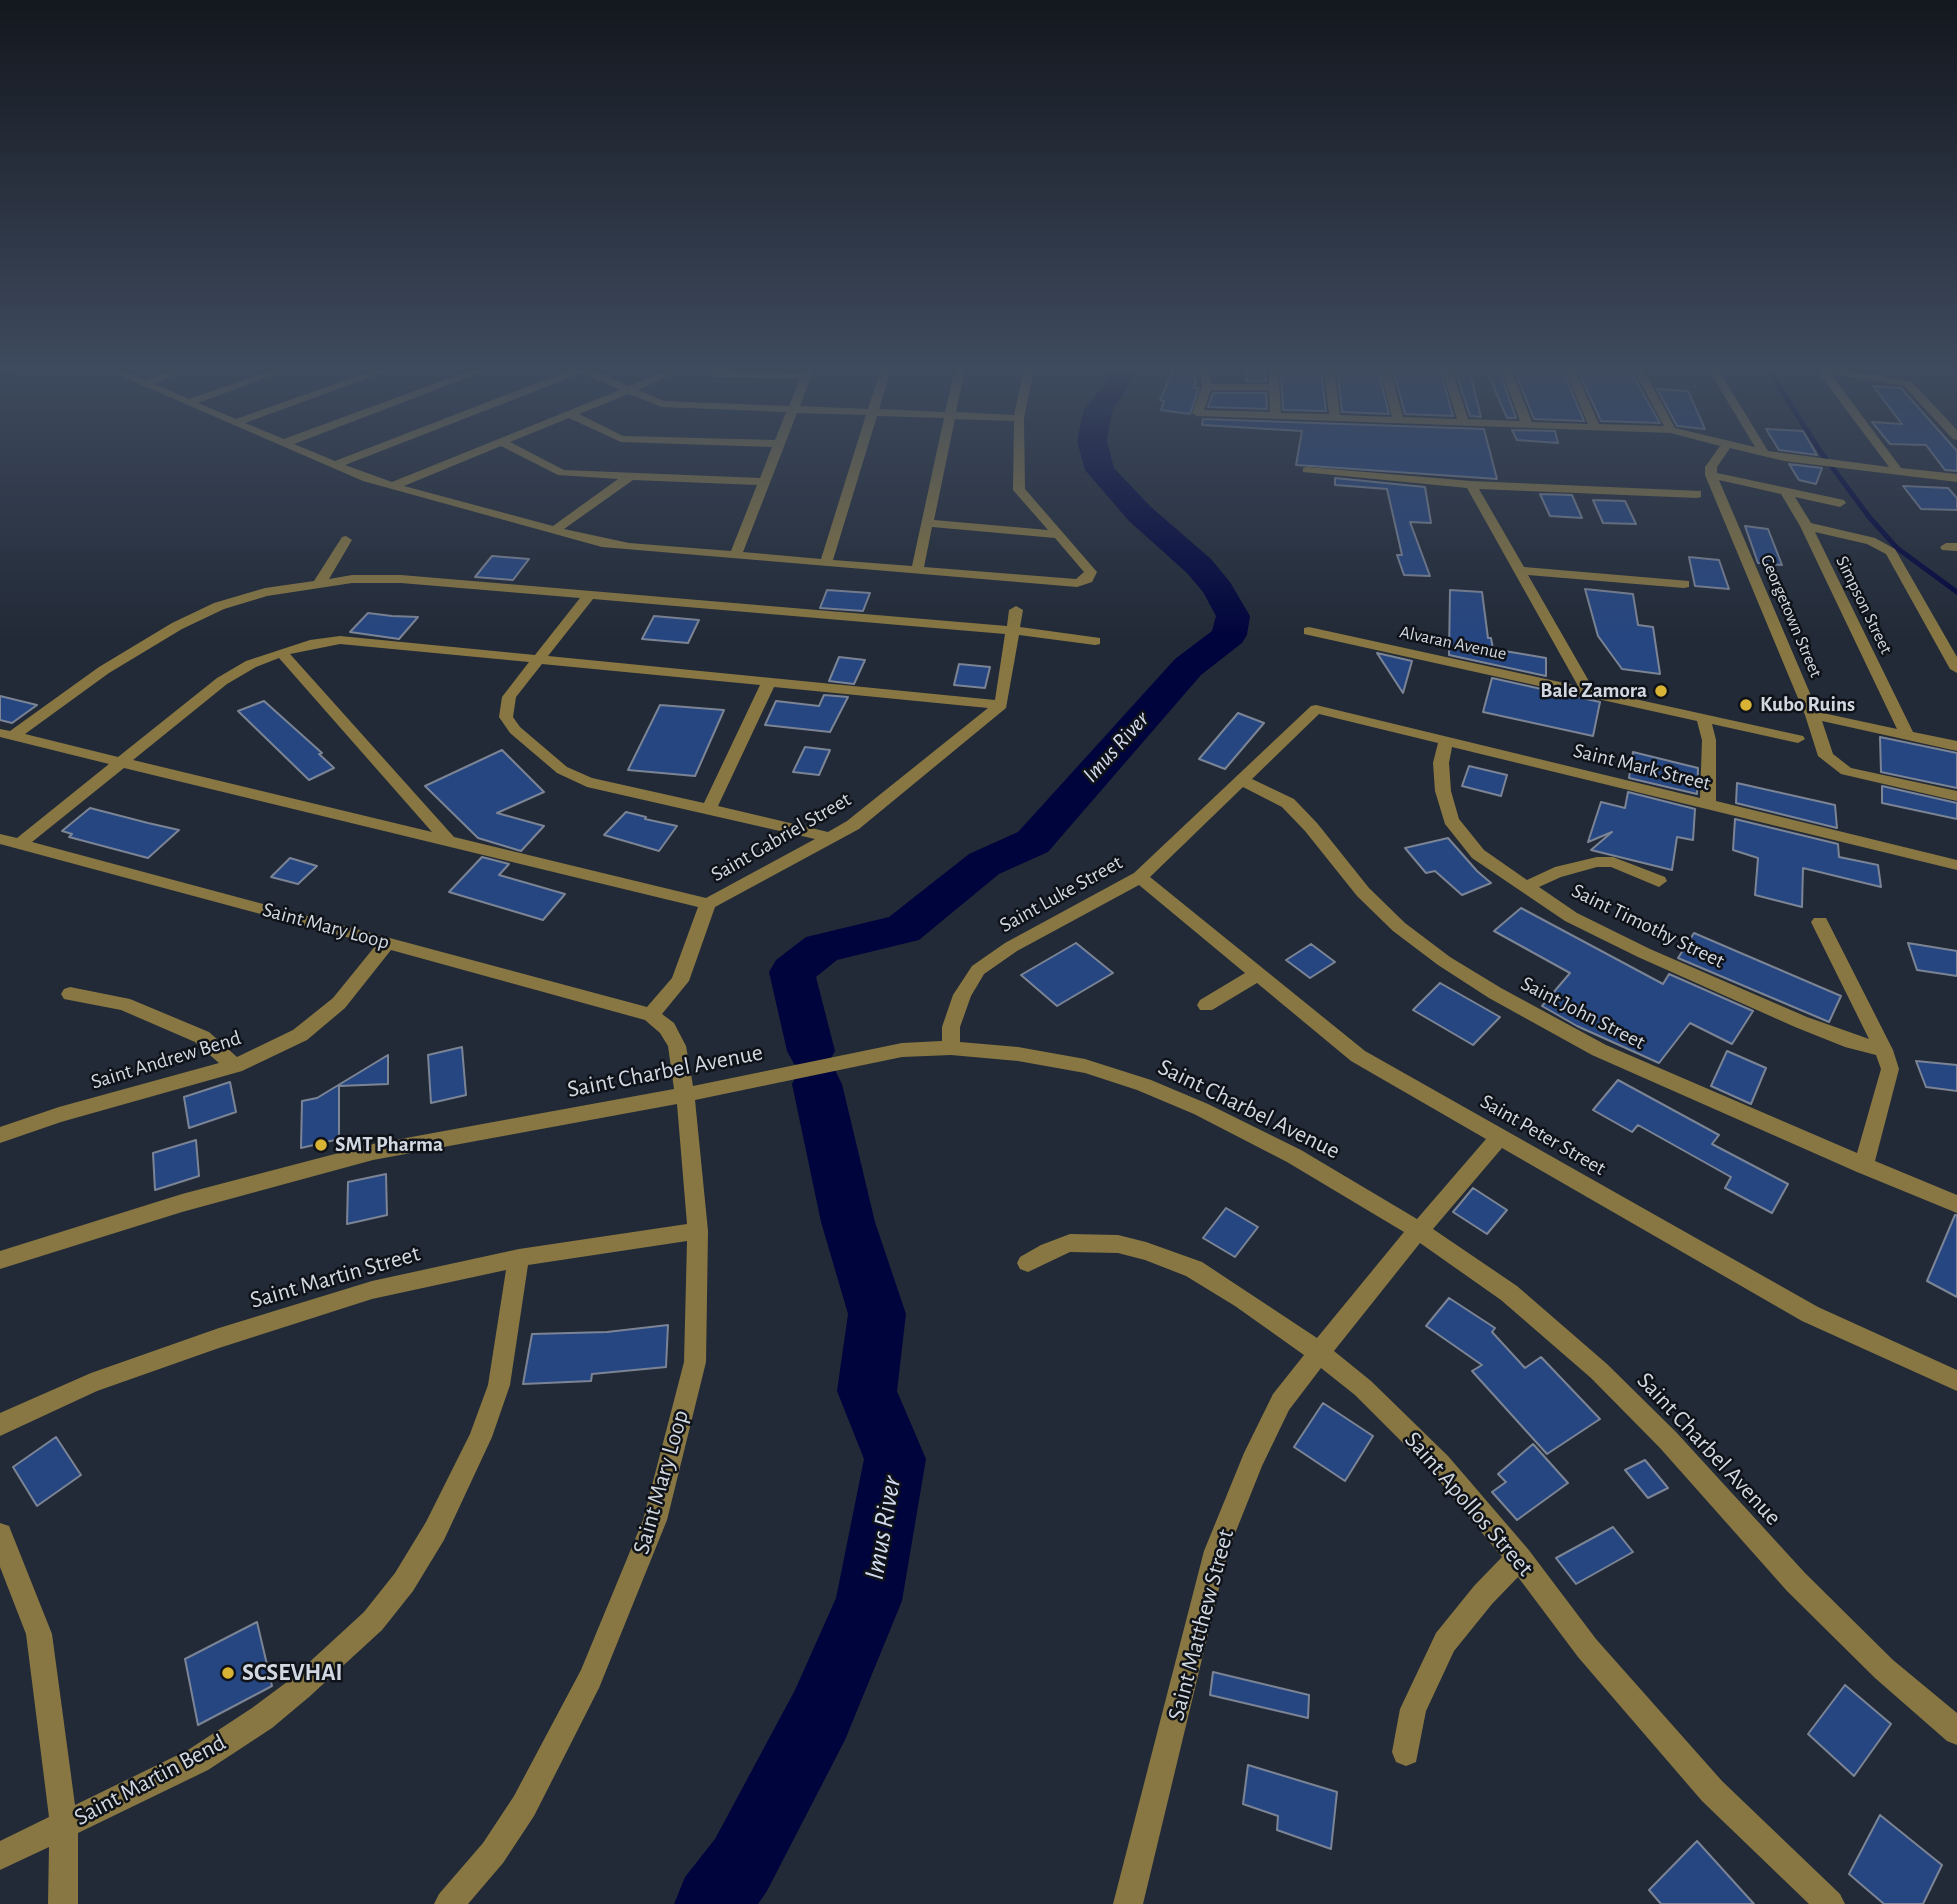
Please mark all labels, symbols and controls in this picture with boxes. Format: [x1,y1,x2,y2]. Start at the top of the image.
street label: Georgetown Street [1755,551,1827,681]
street label: Simpson Street [1831,552,1897,658]
street label: Alvaran Avenue [1398,621,1508,665]
place label: Bale Zamora [1540,678,1647,704]
marker: Bale Zamora [1653,683,1669,699]
place label: Kubo Ruins [1760,692,1855,718]
marker: Kubo Ruins [1738,697,1754,713]
water label: Imus River [1077,706,1155,788]
street label: Saint Mark Street [1571,738,1713,796]
street label: Saint Gabriel Street [706,787,856,887]
street label: Saint Luke Street [995,850,1127,938]
street label: Saint Timothy Street [1567,878,1729,974]
street label: Saint Mary Loop [260,897,392,955]
street label: Saint John Street [1517,971,1649,1055]
street label: Saint Andrew Bend [88,1025,244,1095]
street label: Saint Charbel Avenue [565,1038,765,1104]
street label: Saint Charbel Avenue [1153,1053,1345,1165]
street label: Saint Peter Street [1476,1089,1610,1181]
place label: SMT Pharma [335,1132,443,1158]
marker: SMT Pharma [313,1137,329,1153]
street label: Saint Martin Street [247,1239,423,1315]
street label: Saint Charbel Avenue [1631,1367,1787,1531]
street label: Saint Mary Loop [627,1406,695,1558]
street label: Saint Apollos Street [1398,1426,1540,1582]
water label: Imus River [857,1473,909,1583]
street label: Saint Matthew Street [1162,1526,1240,1724]
place label: SCSEVHAI [242,1659,343,1687]
marker: SCSEVHAI [220,1665,236,1681]
street label: Saint Martin Bend [69,1728,231,1832]

